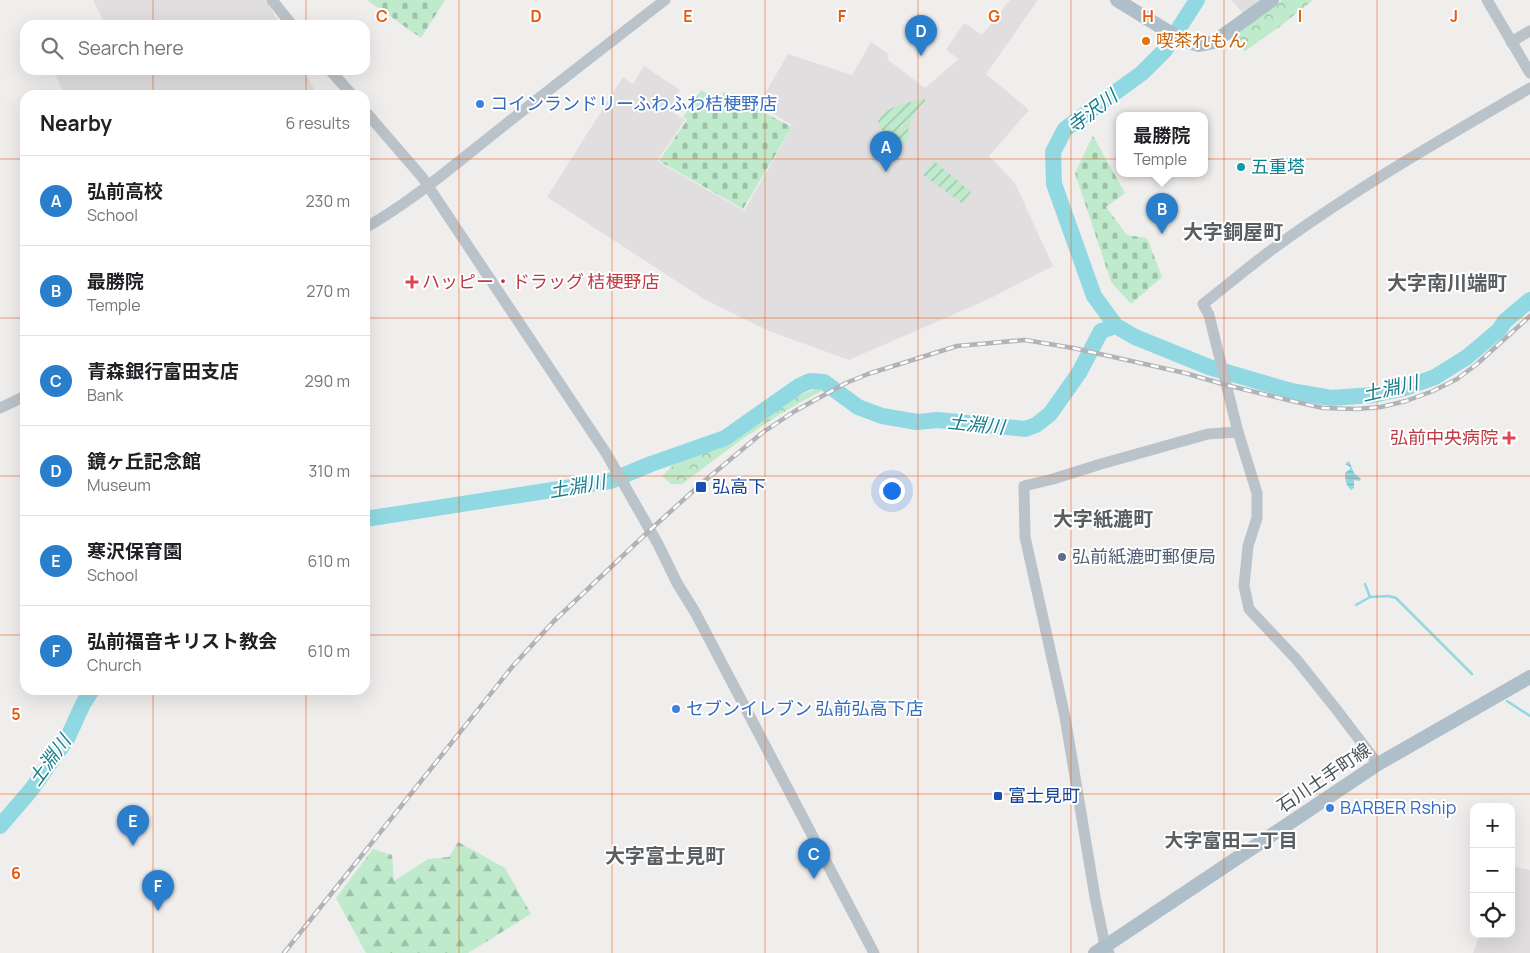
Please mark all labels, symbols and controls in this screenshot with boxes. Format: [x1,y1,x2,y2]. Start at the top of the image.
text: C [376,5,388,27]
text: D [530,5,542,27]
text: E [683,5,693,27]
text: F [838,5,847,27]
text: G [988,5,1000,27]
text: H [1142,5,1154,27]
text: I [1298,5,1302,27]
text: J [1450,5,1458,27]
pin: D [905,15,937,56]
search box [20,20,370,75]
place label: 喫茶れもん [1156,28,1246,52]
icon: search [38,34,66,62]
text: Search here [78,35,184,61]
marker: 喫茶れもん [1140,35,1152,47]
water label: 寺沢川 [1062,82,1124,139]
place label: コインランドリーふわふわ桔梗野店 [490,91,777,115]
marker: コインランドリーふわふわ桔梗野店 [474,98,486,110]
text: Nearby [40,109,112,137]
text: 6 results [285,112,350,134]
popup [1116,112,1208,177]
text: 最勝院 [1133,122,1191,148]
pin: A [870,131,902,172]
text: Temple [1133,148,1187,170]
place label: 五重塔 [1251,154,1305,178]
marker: 五重塔 [1235,161,1247,173]
text: 弘前高校 [87,178,163,204]
text: A [51,190,61,212]
text: 230 m [306,190,350,212]
pin: B [1146,193,1178,234]
text: School [87,204,138,226]
district label: 大字銅屋町 [1183,218,1283,245]
text: 最勝院 [87,268,144,294]
place label: ハッピー・ドラッグ 桔梗野店 [422,269,660,293]
district label: 大字南川端町 [1387,269,1507,296]
marker: ハッピー・ドラッグ 桔梗野店 [406,276,418,288]
text: B [51,280,61,302]
text: 270 m [306,280,350,302]
text: Temple [87,294,141,316]
text: 青森銀行富田支店 [87,358,239,384]
water label: 土淵川 [1359,368,1423,407]
text: C [50,370,62,392]
text: 290 m [304,370,350,392]
text: Bank [87,384,123,406]
water label: 土淵川 [946,408,1008,440]
place label: 弘前中央病院 [1390,425,1498,449]
marker: 弘前中央病院 [1502,431,1516,445]
text: 鏡ヶ丘記念館 [87,448,201,474]
text: D [50,460,62,482]
text: 310 m [308,460,350,482]
water label: 土淵川 [547,468,609,504]
text: Museum [87,474,151,496]
place label: 弘高下 [712,474,766,498]
your location [879,478,905,504]
marker: 弘高下 [694,480,708,494]
district label: 大字紙漉町 [1053,505,1153,532]
text: 寒沢保育園 [87,538,182,564]
place label: 弘前紙漉町郵便局 [1072,544,1216,568]
text: E [51,550,61,572]
text: 610 m [308,550,350,572]
marker: 弘前紙漉町郵便局 [1056,551,1068,563]
text: School [87,564,138,586]
text: 弘前福音キリスト教会 [87,628,277,654]
text: F [52,640,60,662]
text: 610 m [308,640,350,662]
text: Church [87,654,141,676]
place label: セブンイレブン 弘前弘高下店 [686,696,924,720]
text: 5 [11,703,21,725]
marker: セブンイレブン 弘前弘高下店 [670,703,682,715]
water label: 土淵川 [22,728,77,791]
street label: 石川土手町線 [1272,737,1375,817]
place label: 富士見町 [1008,783,1080,807]
marker: 富士見町 [992,790,1004,802]
place label: BARBER Rship [1340,795,1456,819]
marker: BARBER Rship [1324,802,1336,814]
map controls [1470,803,1515,938]
button: + [1470,803,1515,848]
pin: E [117,805,149,846]
district label: 大字富田二丁目 [1164,827,1298,853]
pin: C [798,838,830,879]
district label: 大字富士見町 [605,842,725,869]
button: − [1470,848,1515,893]
text: 6 [11,862,21,884]
pin: F [142,870,174,911]
button: locate [1470,893,1515,938]

